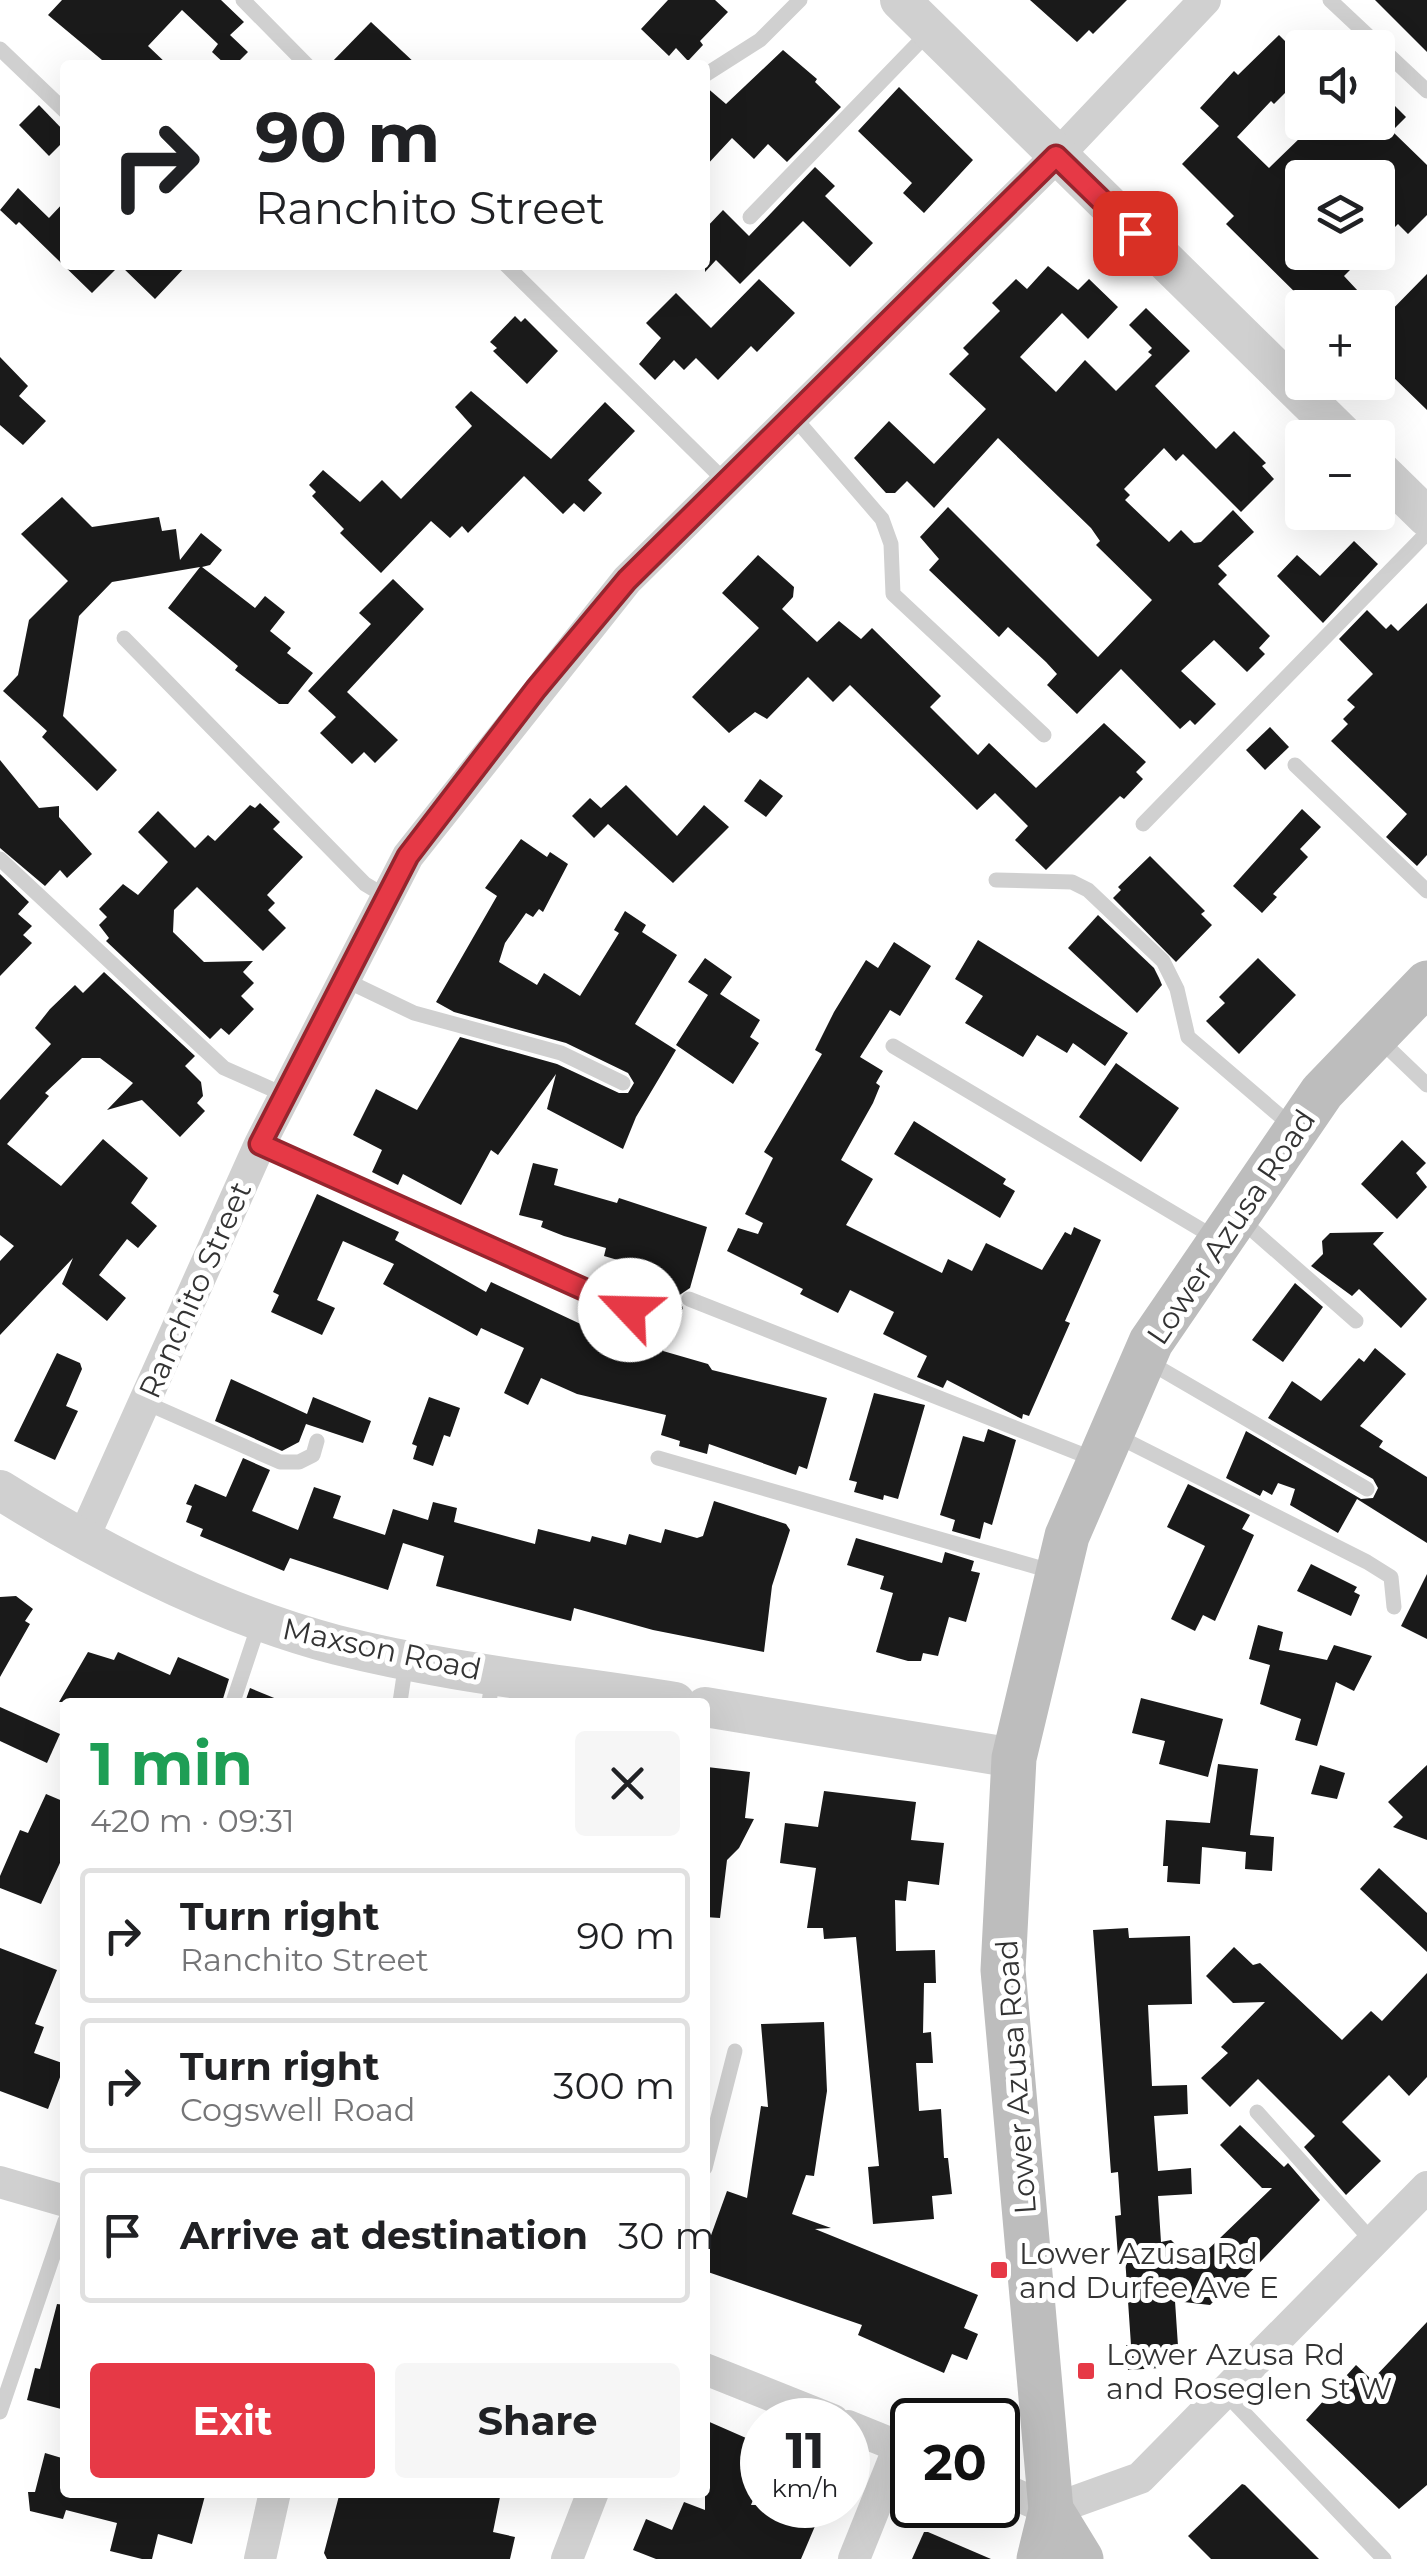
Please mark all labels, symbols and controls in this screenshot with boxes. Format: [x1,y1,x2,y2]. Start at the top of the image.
map controls [1285,30,1395,530]
button: sound [1285,30,1395,140]
text: 90 m [255,94,440,180]
icon: right [90,100,220,230]
button: layers [1285,160,1395,270]
text: Ranchito Street [255,180,605,235]
pin [1093,191,1178,276]
icon: arrive [1108,206,1163,261]
button: + [1285,290,1395,400]
button: − [1285,420,1395,530]
street label: Lower Azusa Road [1139,1103,1323,1351]
street label: Ranchito Street [131,1176,259,1404]
position arrow [578,1258,682,1362]
street label: Maxson Road [279,1610,485,1688]
text: 1 min [90,1727,253,1800]
button: close [575,1731,680,1836]
text: 420 m · 09:31 [90,1801,295,1840]
text: Turn right [180,1893,379,1940]
icon: right [95,1908,150,1963]
text: 90 m [576,1912,675,1959]
street label: Lower Azusa Road [988,1938,1044,2216]
text: Ranchito Street [180,1940,429,1979]
text: Turn right [180,2043,379,2090]
icon: right [95,2058,150,2113]
text: 300 m [553,2062,675,2109]
text: Cogswell Road [180,2090,415,2129]
icon: arrive [95,2208,150,2263]
text: Arrive at destination [180,2212,588,2259]
text: 30 m [618,2212,715,2259]
place label: Lower Azusa Rd and Durfee Ave E [1019,2235,1279,2306]
marker: Lower Azusa Rd and Durfee Ave E [988,2259,1010,2281]
place label: Lower Azusa Rd and Roseglen St W [1106,2336,1392,2407]
marker: Lower Azusa Rd and Roseglen St W [1075,2360,1097,2382]
button: Exit [90,2363,375,2478]
button: Share [395,2363,680,2478]
speed limit sign: 20 [890,2398,1020,2528]
text: 11 [785,2420,825,2481]
text: km/h [772,2473,838,2503]

